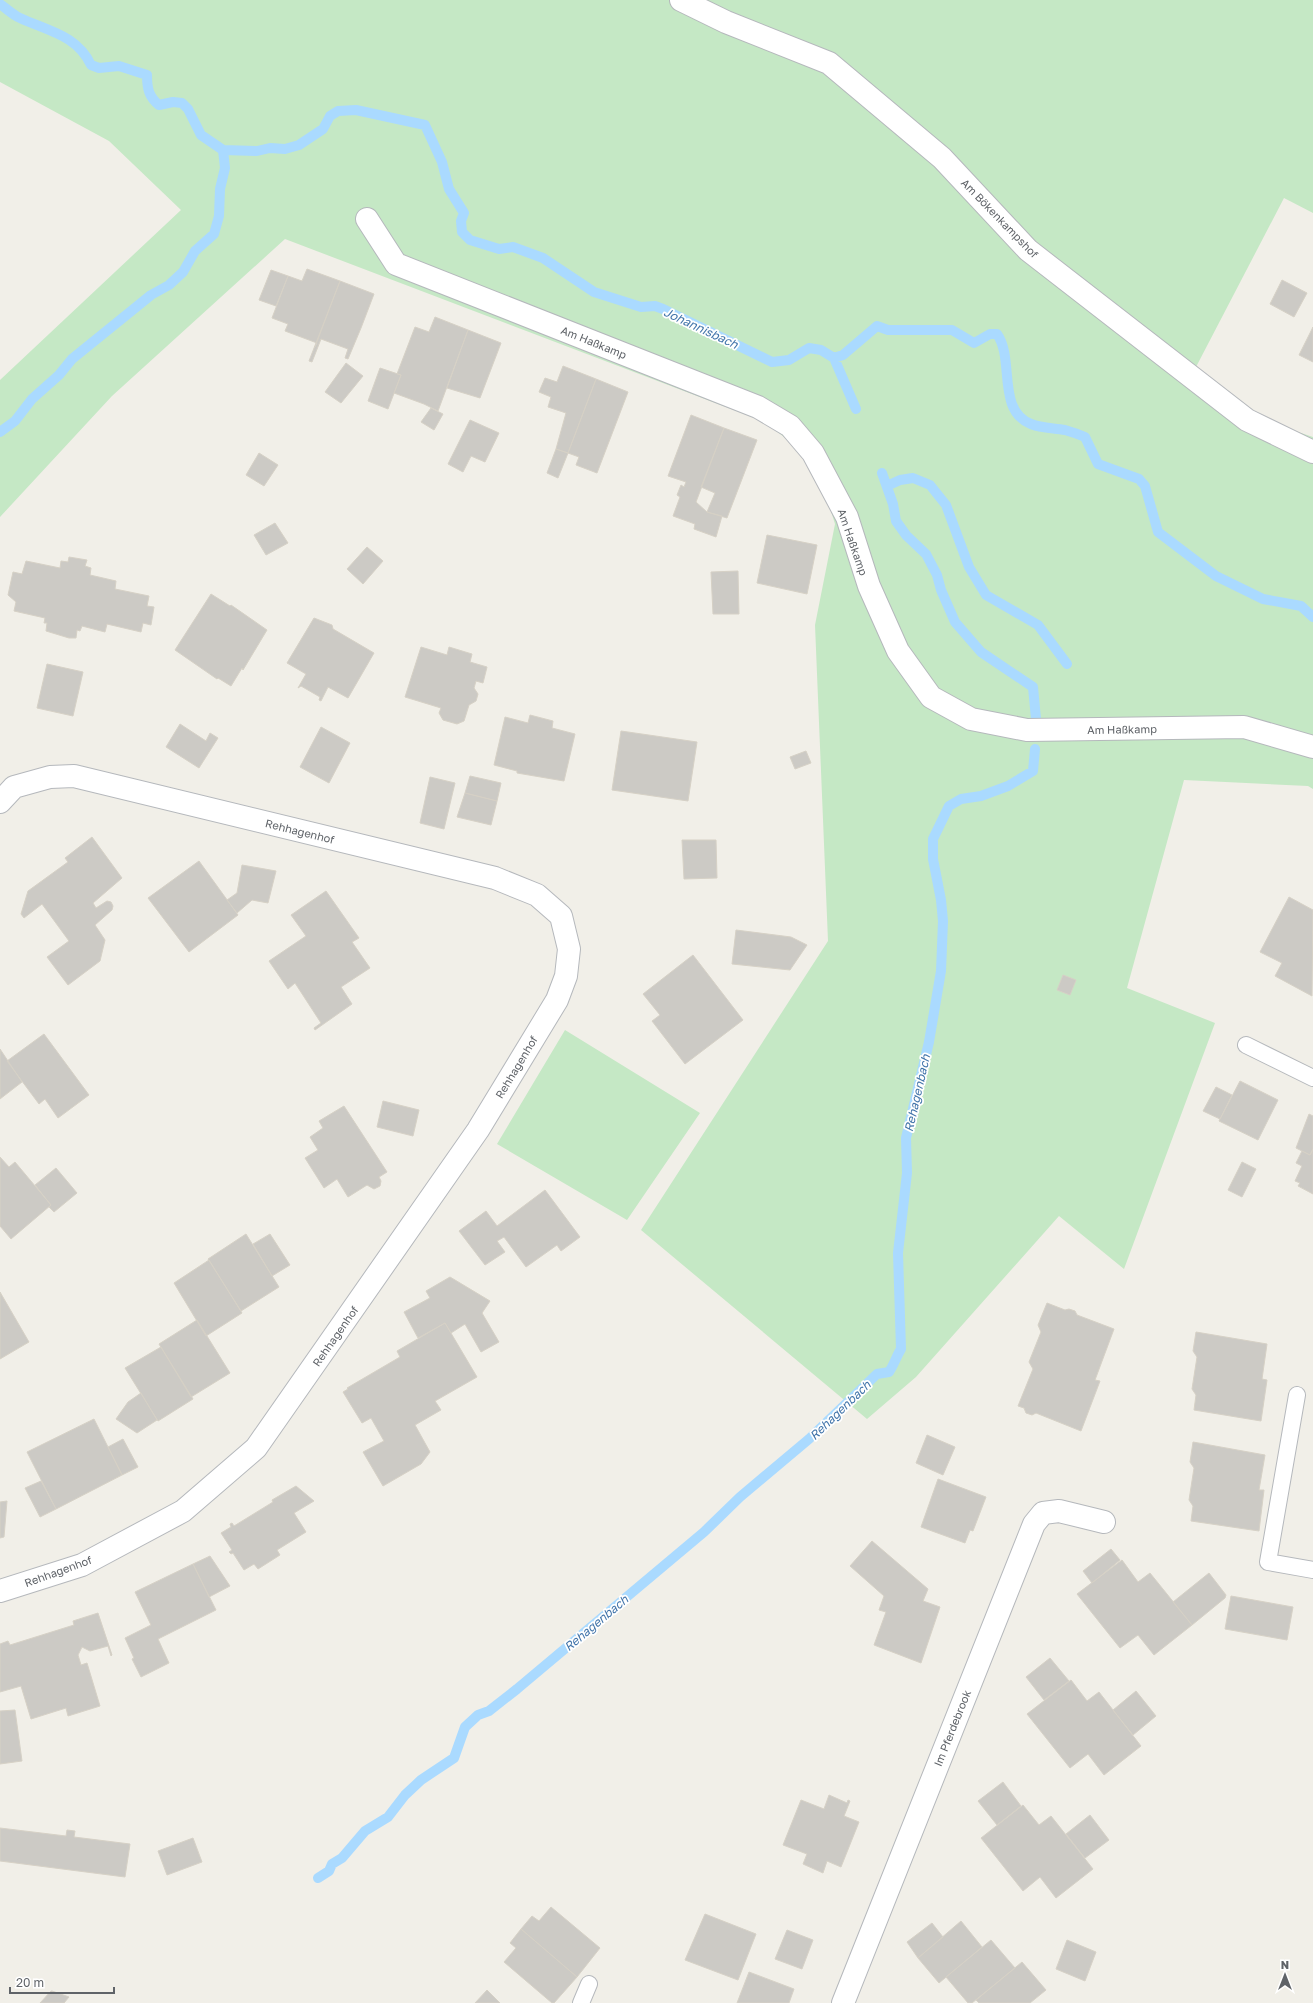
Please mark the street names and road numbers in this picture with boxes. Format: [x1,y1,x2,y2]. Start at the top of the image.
street label: Am Bökenkampshof [959,176,1041,260]
street label: Am Haßkamp [559,323,629,361]
street label: Am Haßkamp [836,507,871,577]
street label: Am Haßkamp [1087,722,1157,736]
street label: Rehhagenhof [264,816,336,846]
street label: Rehhagenhof [492,1033,540,1101]
street label: Rehhagenhof [309,1303,361,1369]
street label: Rehhagenhof [23,1553,93,1589]
street label: Im Pferdebrook [931,1688,973,1768]

